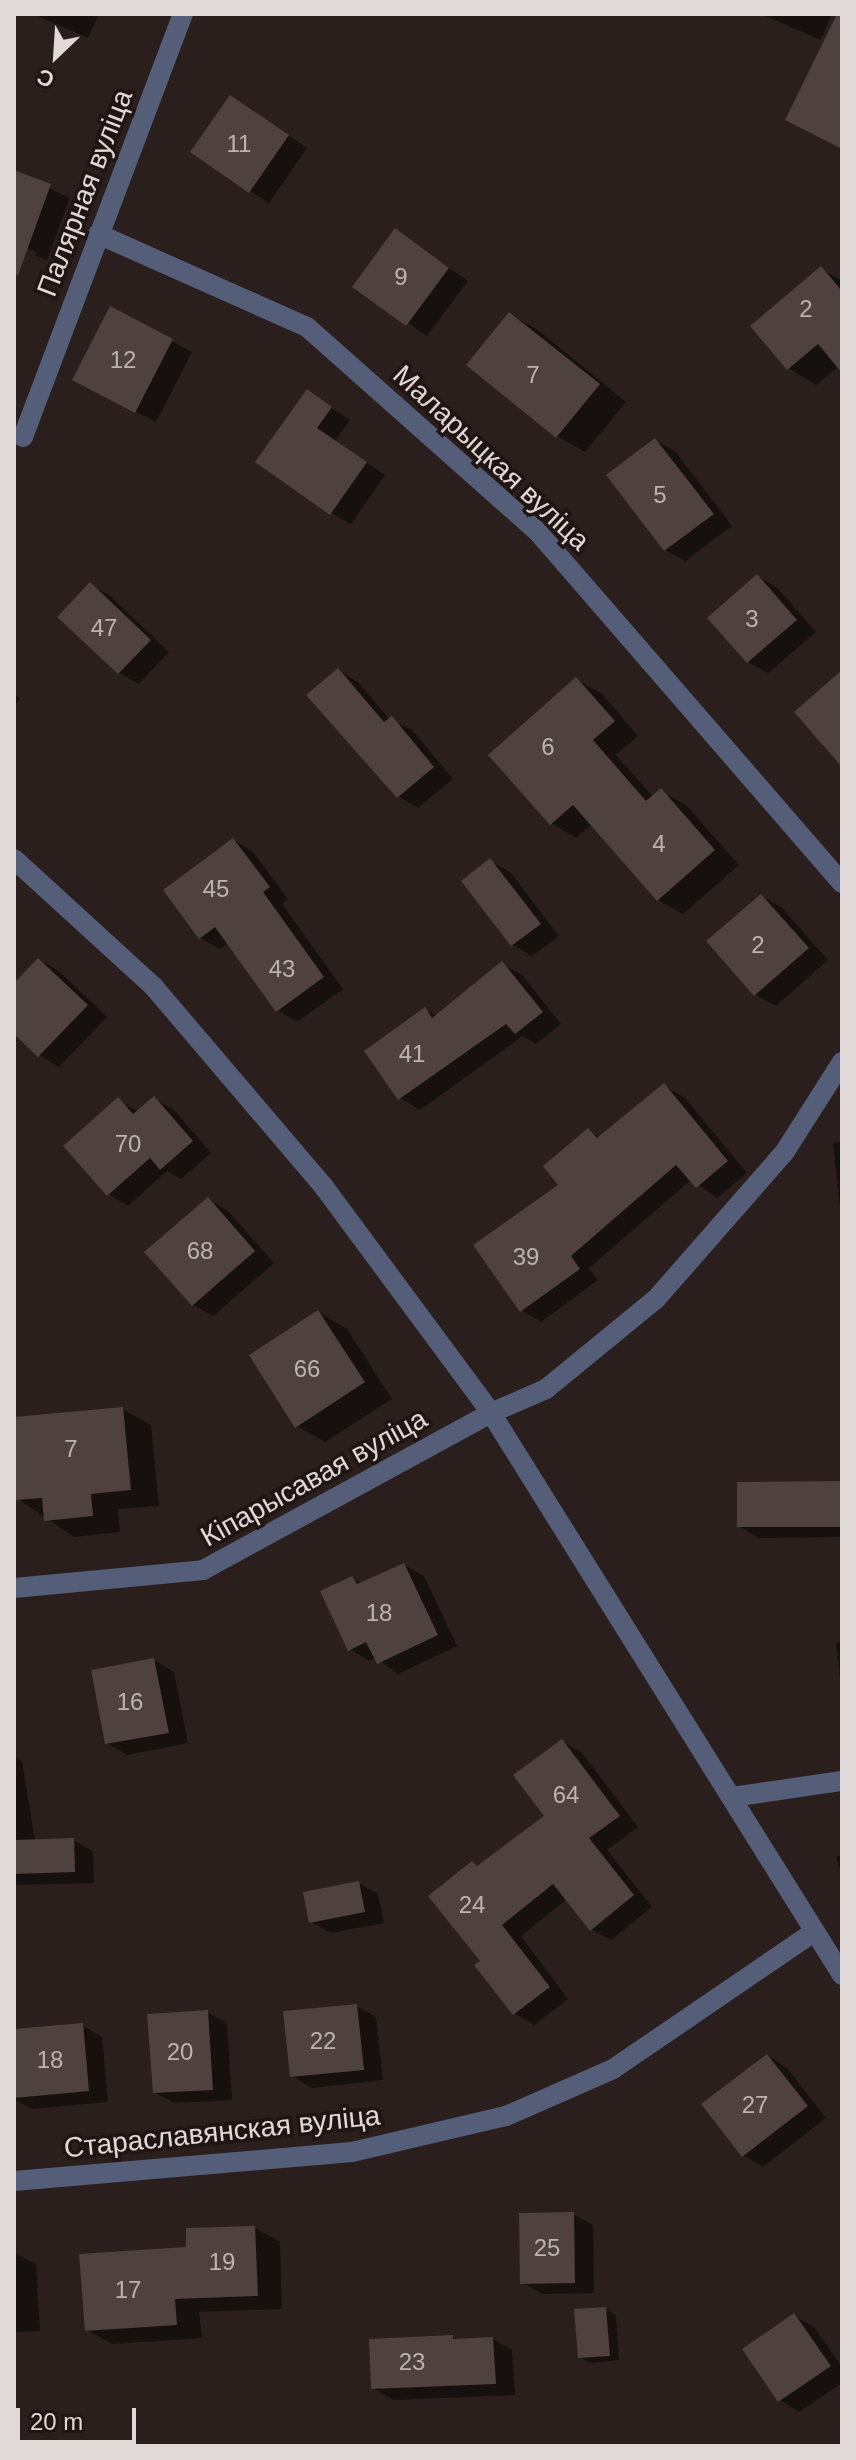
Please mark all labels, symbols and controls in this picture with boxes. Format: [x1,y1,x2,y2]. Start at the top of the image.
north arrow [16,16,96,96]
text: С [33,64,58,93]
street label: Палярная вуліца [30,85,140,301]
house number: 11 [227,130,251,158]
house number: 9 [394,263,408,291]
house number: 2 [799,295,813,323]
house number: 12 [110,346,136,374]
street label: Маларыцкая вуліца [386,358,596,558]
house number: 7 [526,361,540,389]
house number: 5 [653,481,667,509]
house number: 3 [745,605,759,633]
house number: 47 [91,614,117,642]
house number: 6 [541,733,555,761]
house number: 4 [652,830,666,858]
house number: 45 [203,875,229,903]
house number: 2 [751,931,765,959]
house number: 43 [269,955,295,983]
house number: 41 [399,1040,425,1068]
house number: 70 [115,1130,141,1158]
house number: 68 [187,1237,213,1265]
house number: 39 [513,1243,539,1271]
house number: 66 [294,1355,320,1383]
street label: Кіпарысавая вуліца [195,1402,433,1554]
house number: 7 [64,1435,78,1463]
house number: 18 [366,1599,392,1627]
house number: 16 [117,1688,143,1716]
house number: 64 [553,1781,579,1809]
house number: 24 [459,1891,485,1919]
house number: 22 [310,2027,336,2055]
house number: 20 [167,2038,193,2066]
house number: 18 [37,2046,63,2074]
house number: 27 [742,2091,768,2119]
street label: Стараславянская вуліца [62,2099,382,2165]
house number: 25 [534,2234,560,2262]
house number: 19 [209,2248,235,2276]
house number: 17 [115,2276,141,2304]
house number: 23 [399,2348,425,2376]
scale bar [20,2392,140,2442]
text: 20 m [30,2408,83,2435]

